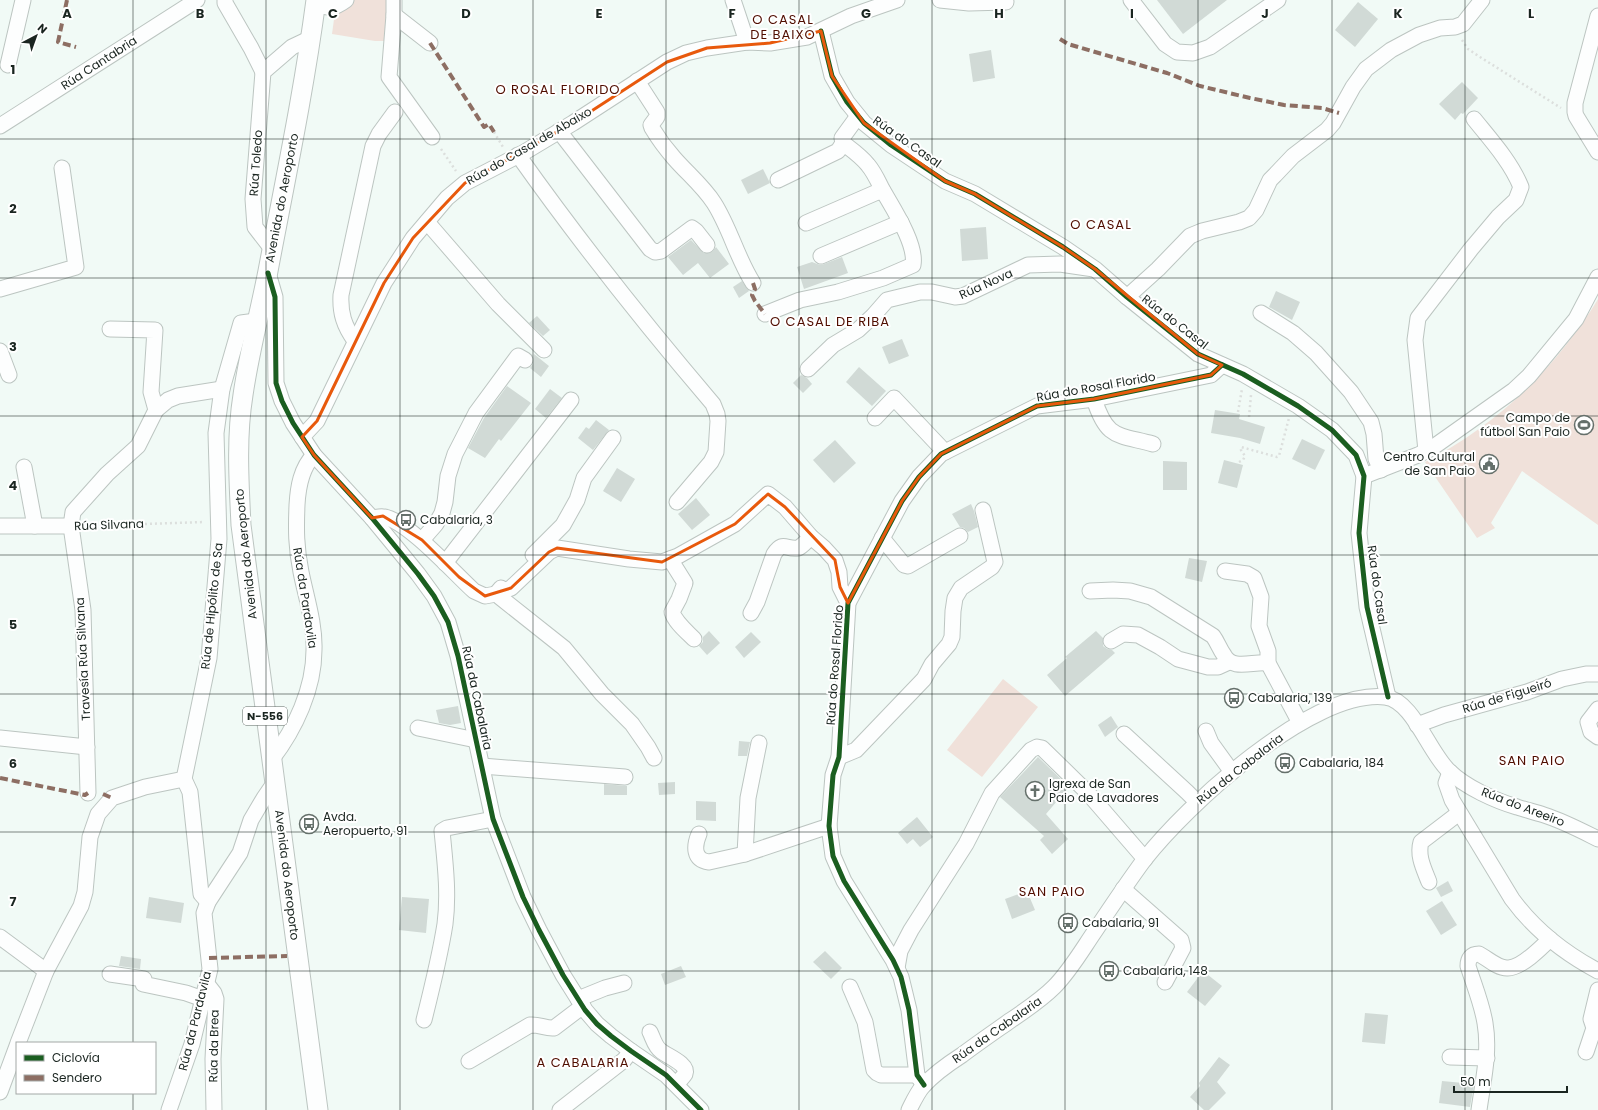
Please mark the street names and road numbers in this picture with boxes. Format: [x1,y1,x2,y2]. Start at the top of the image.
street label: Rúa Cantabria [57,32,140,94]
street label: Rúa do Casal de Abaixo [463,102,595,189]
street label: Rúa do Casal [870,112,945,172]
street label: Rúa Toledo [245,129,266,197]
street label: Avenida do Aeroporto [261,132,302,264]
street label: Rúa Nova [956,264,1015,303]
street label: Rúa do Casal [1139,290,1212,353]
street label: Rúa do Rosal Florido [1035,368,1157,405]
street label: Avenida do Aeroporto [230,488,261,620]
street label: Rúa Silvana [74,515,144,534]
street label: Rúa de Hipólito de Sa [196,542,227,670]
street label: Rúa do Casal [1364,544,1391,626]
street label: Rúa da Pardavila [289,546,322,650]
street label: Travesía Rúa Silvana [71,597,94,721]
street label: Rúa do Rosal Florido [822,604,847,726]
street label: Rúa da Cabalaria [458,644,497,751]
street label: Rúa de Figueiró [1460,674,1554,717]
road number: N-556 [243,707,287,725]
street label: Rúa da Cabalaria [1193,729,1287,808]
street label: Rúa do Areeiro [1479,783,1568,830]
street label: Avenida do Aeroporto [271,809,304,941]
street label: Rúa da Pardavila [174,969,215,1073]
street label: Rúa da Cabalaria [948,992,1045,1067]
street label: Rúa da Brea [204,1009,223,1083]

